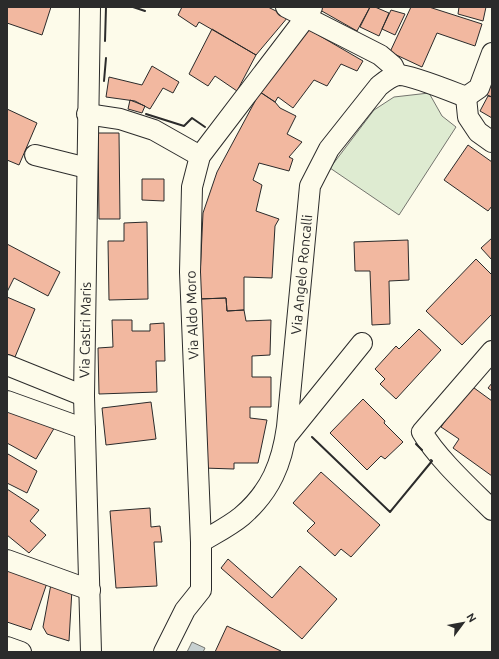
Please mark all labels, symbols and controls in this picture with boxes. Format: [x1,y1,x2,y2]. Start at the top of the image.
street label: Via Angelo Roncalli [288,214,315,335]
street label: Via Aldo Moro [182,270,202,360]
street label: Via Castri Maris [76,282,94,378]
north arrow [443,603,483,643]
text: N [464,611,479,624]

